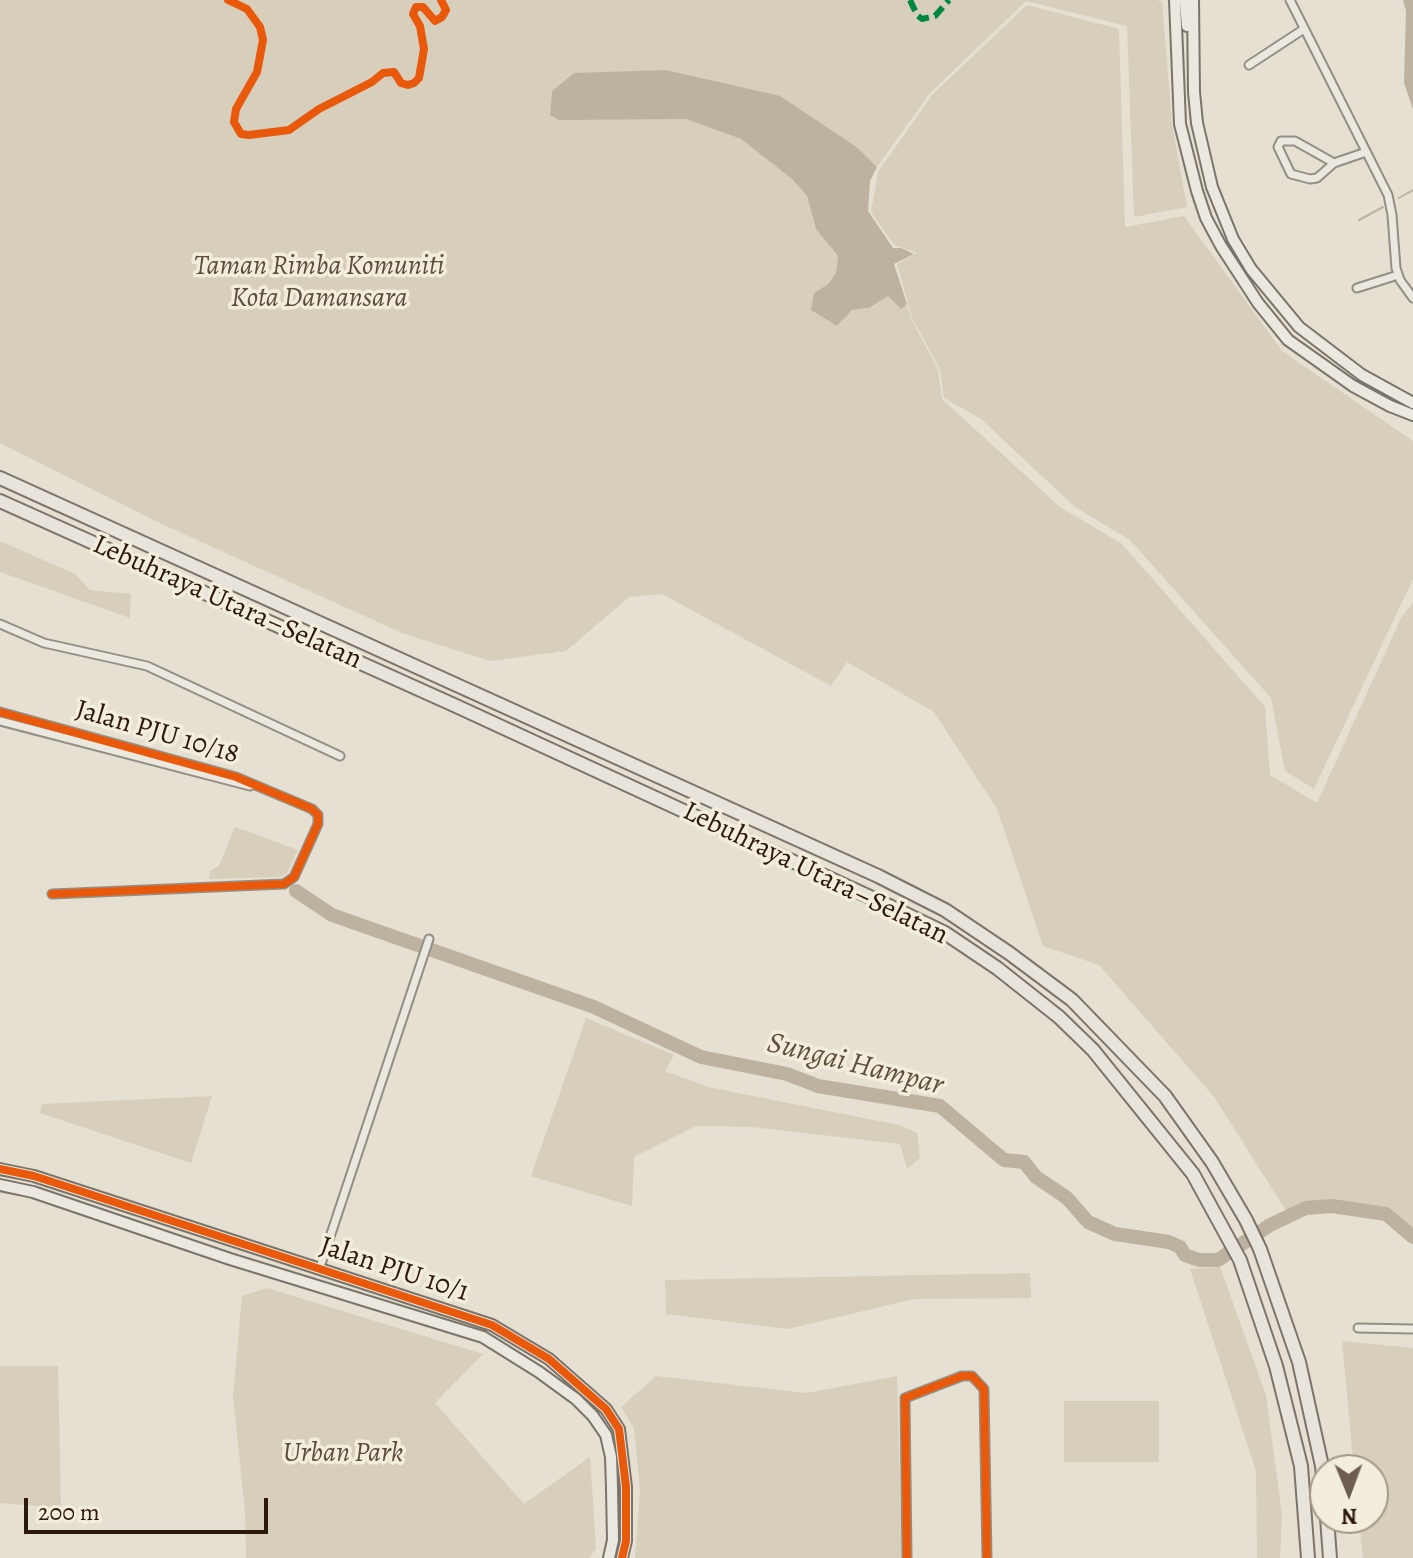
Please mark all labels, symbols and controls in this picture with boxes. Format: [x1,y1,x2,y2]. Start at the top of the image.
park label: Taman Rimba Komuniti Kota Damansara [194,250,444,316]
street label: Lebuhraya Utara–Selatan [87,528,367,678]
street label: Jalan PJU 10/18 [72,694,242,772]
street label: Lebuhraya Utara–Selatan [677,795,953,953]
water label: Sungai Hampar [763,1026,947,1104]
street label: Jalan PJU 10/1 [315,1230,473,1310]
park label: Urban Park [283,1437,403,1471]
north arrow [1309,1454,1389,1534]
scale bar [28,1482,272,1532]
text: 200 m [38,1496,100,1528]
text: N [1341,1501,1358,1531]

